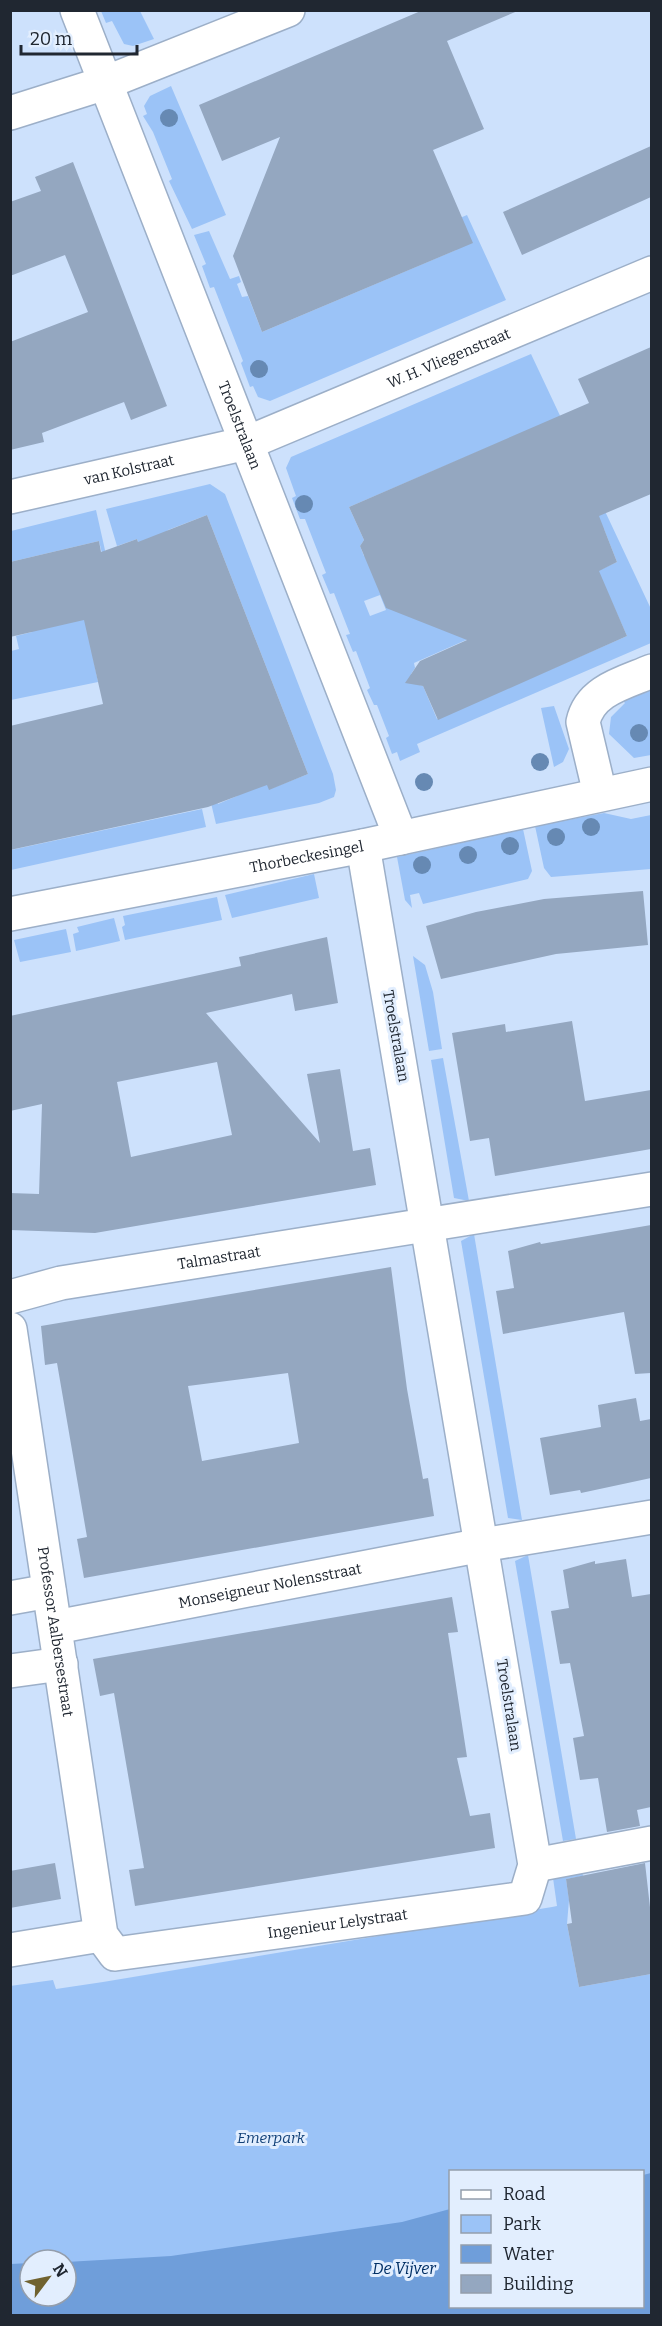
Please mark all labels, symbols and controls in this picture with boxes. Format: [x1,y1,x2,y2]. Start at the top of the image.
scale bar [21,18,136,56]
text: 20 m [30,28,72,50]
street label: W. H. Vliegenstraat [385,324,514,392]
street label: Troelstralaan [214,379,265,472]
street label: van Kolstraat [81,451,176,489]
street label: Thorbeckesingel [248,837,365,877]
street label: Troelstralaan [379,989,413,1084]
street label: Talmastraat [176,1242,262,1273]
street label: Professor Aalbersestraat [34,1545,77,1718]
street label: Monseigneur Nolensstraat [177,1559,364,1612]
street label: Troelstralaan [493,1658,525,1753]
street label: Ingenieur Lelystraat [266,1905,409,1942]
park label: Emerpark [237,2129,306,2147]
legend [449,2170,644,2308]
text: Road [503,2183,546,2205]
text: Park [503,2213,542,2235]
text: Water [503,2243,554,2265]
north arrow [18,2248,78,2308]
water label: De Vijver [372,2259,437,2278]
text: N [49,2260,72,2281]
text: Building [503,2273,574,2295]

